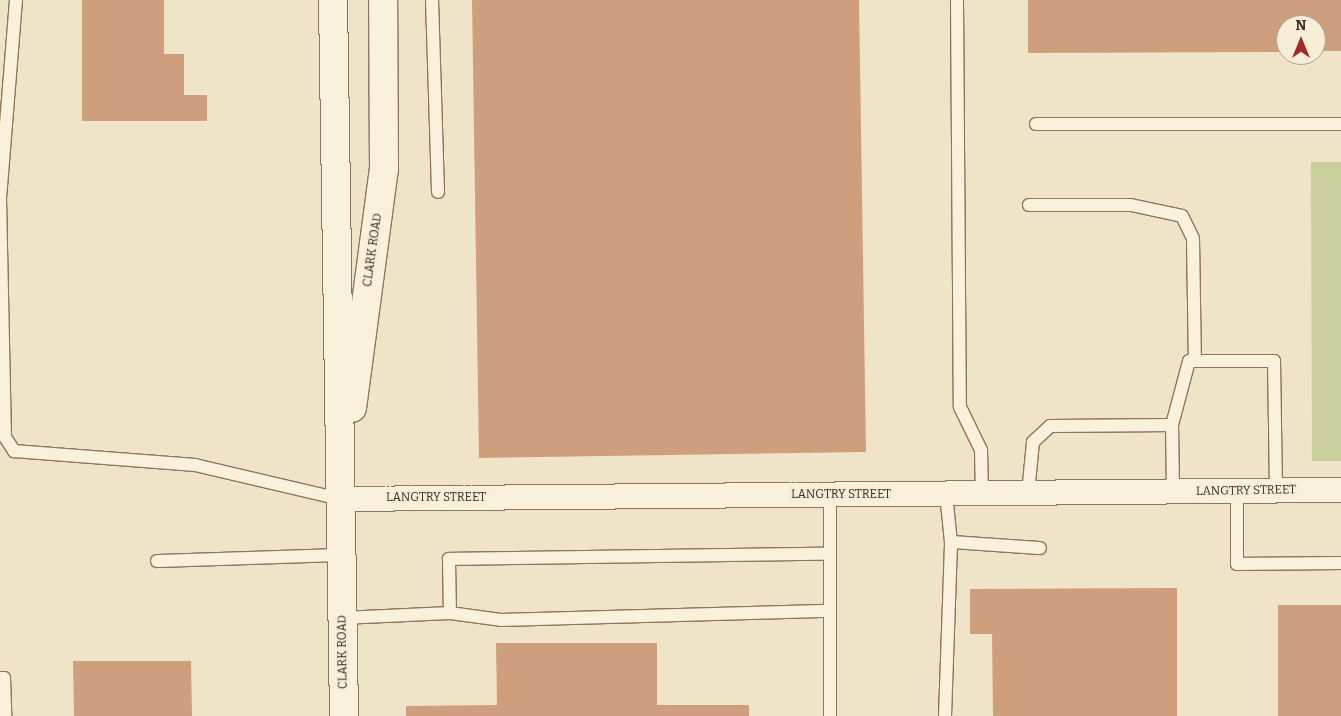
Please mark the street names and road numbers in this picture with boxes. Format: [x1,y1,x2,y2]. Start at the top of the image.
street label: CLARK ROAD [361,212,385,288]
street label: LANGTRY STREET [1196,483,1296,499]
street label: LANGTRY STREET [791,488,891,502]
street label: LANGTRY STREET [386,491,486,505]
street label: CLARK ROAD [335,615,351,689]

